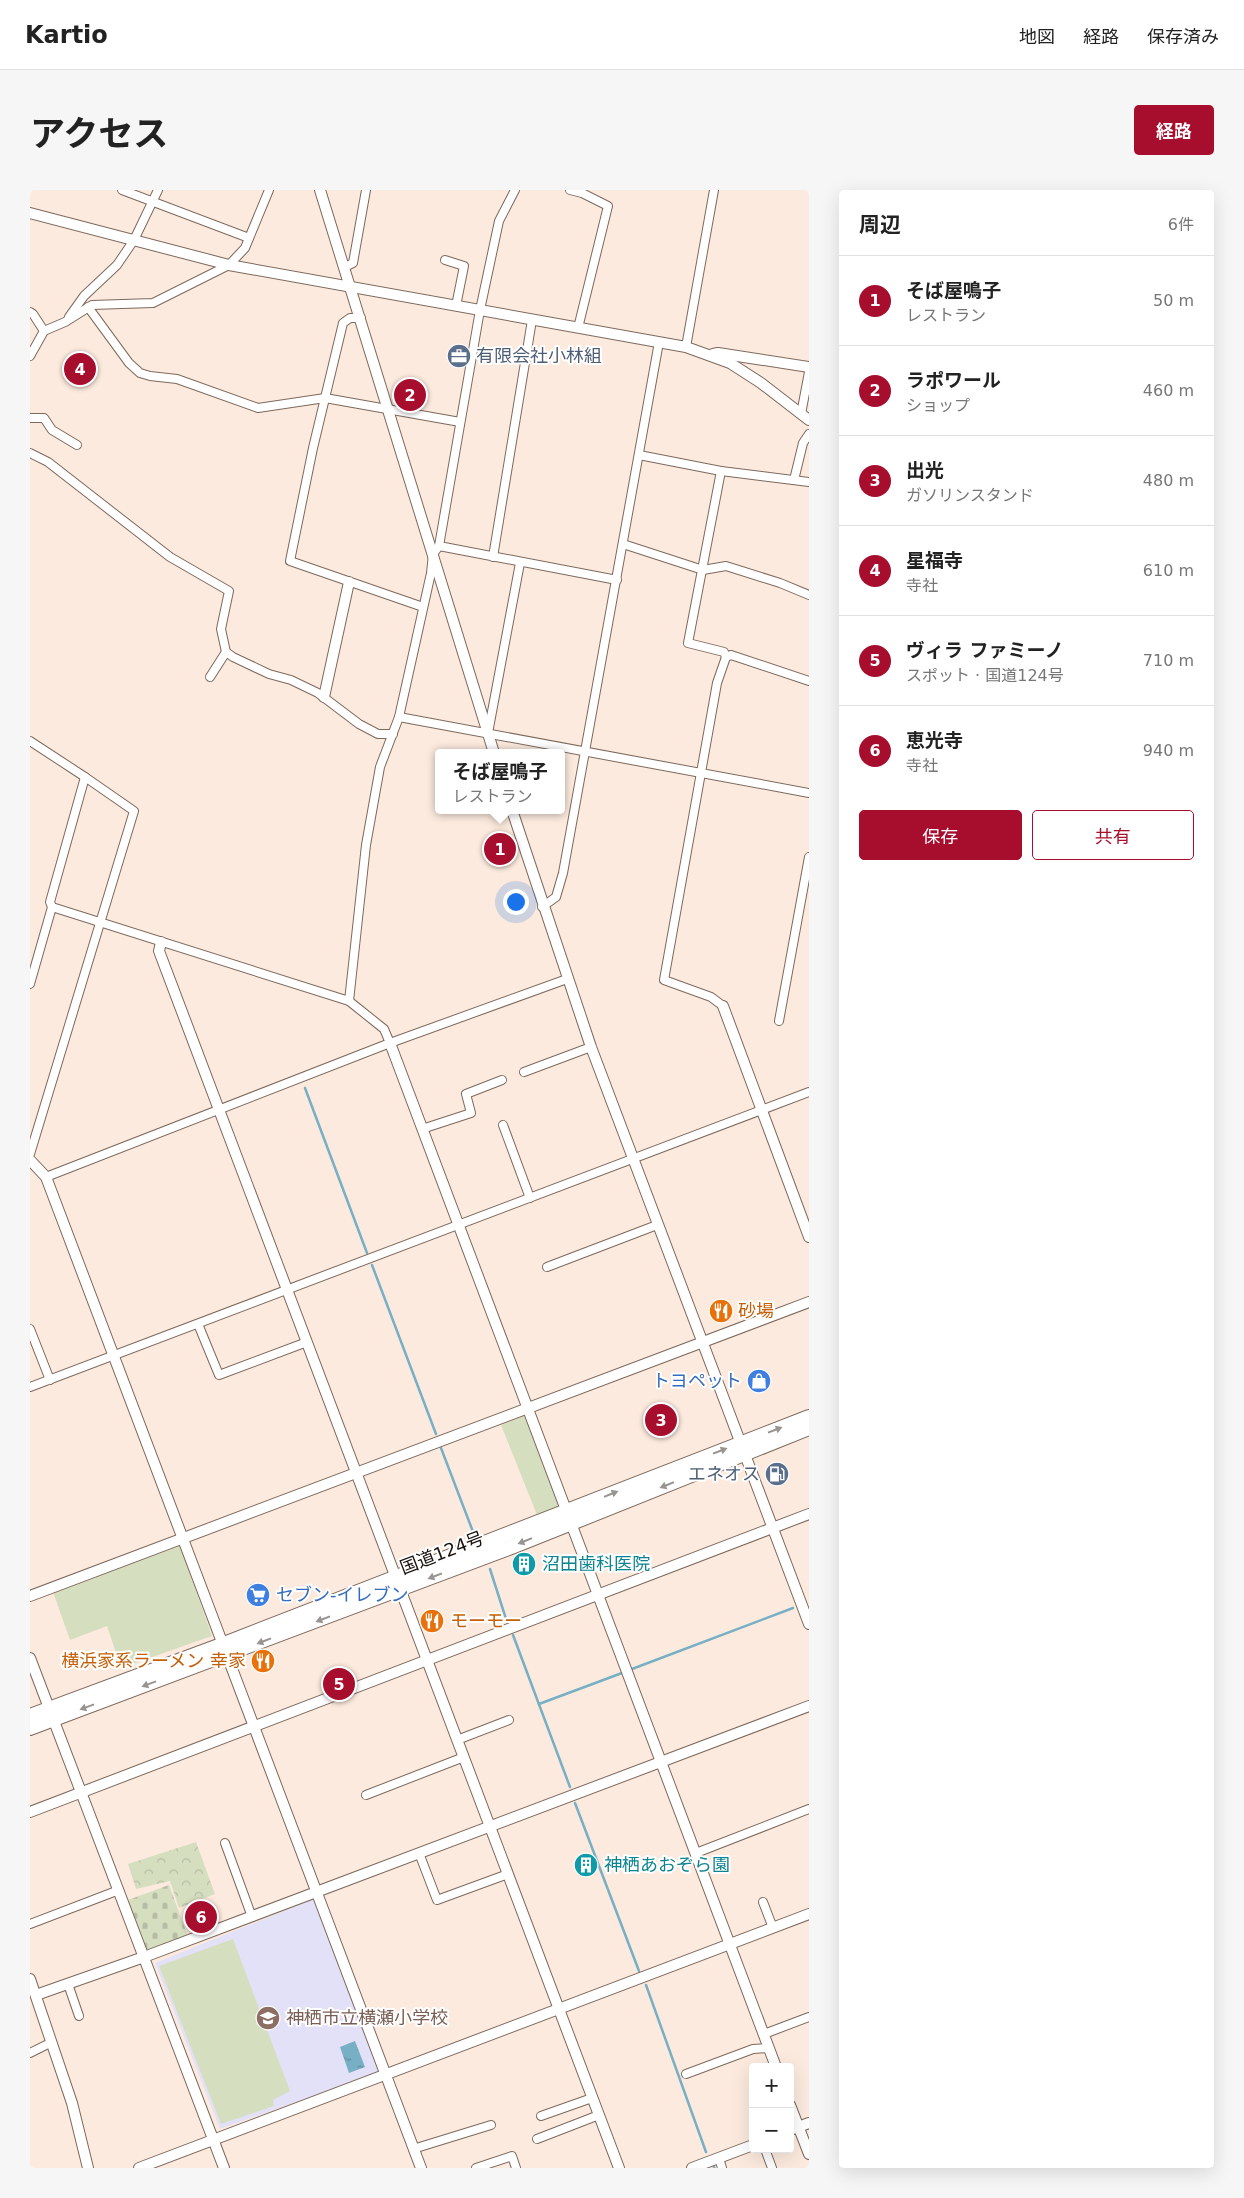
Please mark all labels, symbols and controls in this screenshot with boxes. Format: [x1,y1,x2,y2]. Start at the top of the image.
text: Kartio [25,21,108,49]
text: 地図 [1019,26,1055,47]
text: 経路 [1083,26,1119,47]
text: 保存済み [1147,26,1219,47]
button: 経路 [1134,105,1214,155]
text: アクセス [30,114,168,154]
text: 周辺 [859,213,901,237]
text: 6件 [1168,215,1194,234]
text: そば屋鳴子 [906,279,1001,301]
text: 1 [869,291,881,310]
text: 50 m [1153,291,1194,310]
text: レストラン [906,306,986,325]
office icon: 有限会社小林組 [446,343,472,369]
place label: 有限会社小林組 [476,345,602,366]
pin: 4 [64,350,96,388]
text: ラポワール [906,369,1001,391]
pin: 2 [394,376,426,414]
text: 2 [869,381,881,400]
text: 460 m [1143,381,1194,400]
text: ショップ [906,396,970,415]
text: 出光 [906,459,944,481]
text: 3 [869,471,881,490]
text: 480 m [1143,471,1194,490]
text: ガソリンスタンド [906,486,1034,505]
text: 星福寺 [906,549,963,571]
text: 4 [869,561,881,580]
text: 610 m [1143,561,1194,580]
text: 寺社 [906,576,938,595]
text: ヴィラ ファミーノ [906,639,1063,661]
text: 5 [869,651,881,670]
text: 710 m [1143,651,1194,670]
text: スポット · 国道124号 [906,666,1064,685]
text: 恵光寺 [906,729,963,751]
text: 6 [869,741,881,760]
text: 940 m [1143,741,1194,760]
popup [435,749,565,814]
text: 寺社 [906,756,938,775]
text: そば屋鳴子 [452,760,548,782]
text: レストラン [452,787,533,806]
button: 保存 [859,810,1022,860]
button: 共有 [1032,810,1194,860]
pin: 1 [484,830,516,868]
your location [503,889,529,915]
restaurant icon: 砂場 [708,1298,734,1324]
place label: 砂場 [738,1300,774,1321]
shop icon: トヨペット [746,1368,772,1394]
place label: トヨペット [652,1370,742,1391]
pin: 3 [645,1401,677,1439]
one-way arrow [768,1426,783,1434]
one-way arrow [713,1447,727,1455]
fuel station icon: エネオス [764,1461,790,1487]
place label: エネオス [688,1463,760,1484]
one-way arrow [659,1481,674,1489]
one-way arrow [604,1490,619,1498]
street label: 国道124号 [397,1527,487,1578]
one-way arrow [517,1537,532,1545]
building icon: 沼田歯科医院 [511,1551,537,1577]
place label: 沼田歯科医院 [542,1553,650,1574]
one-way arrow [427,1572,442,1580]
supermarket icon: セブン-イレブン [245,1582,271,1608]
place label: セブン-イレブン [276,1584,409,1605]
restaurant icon: モーモー [419,1608,445,1634]
place label: モーモー [450,1610,522,1631]
one-way arrow [315,1616,330,1623]
one-way arrow [256,1637,271,1645]
restaurant icon: 横浜家系ラーメン 幸家 [250,1648,276,1674]
place label: 横浜家系ラーメン 幸家 [61,1650,246,1671]
pin: 5 [323,1665,355,1703]
one-way arrow [141,1680,156,1688]
one-way arrow [79,1704,94,1711]
building icon: 神栖あおぞら園 [573,1852,599,1878]
place label: 神栖あおぞら園 [604,1854,730,1875]
pin: 6 [185,1898,217,1936]
school or university icon: 神栖市立横瀬小学校 [255,2005,281,2031]
place label: 神栖市立横瀬小学校 [286,2007,448,2028]
map controls [749,2063,794,2153]
button: + [749,2063,794,2108]
button: − [749,2108,794,2153]

